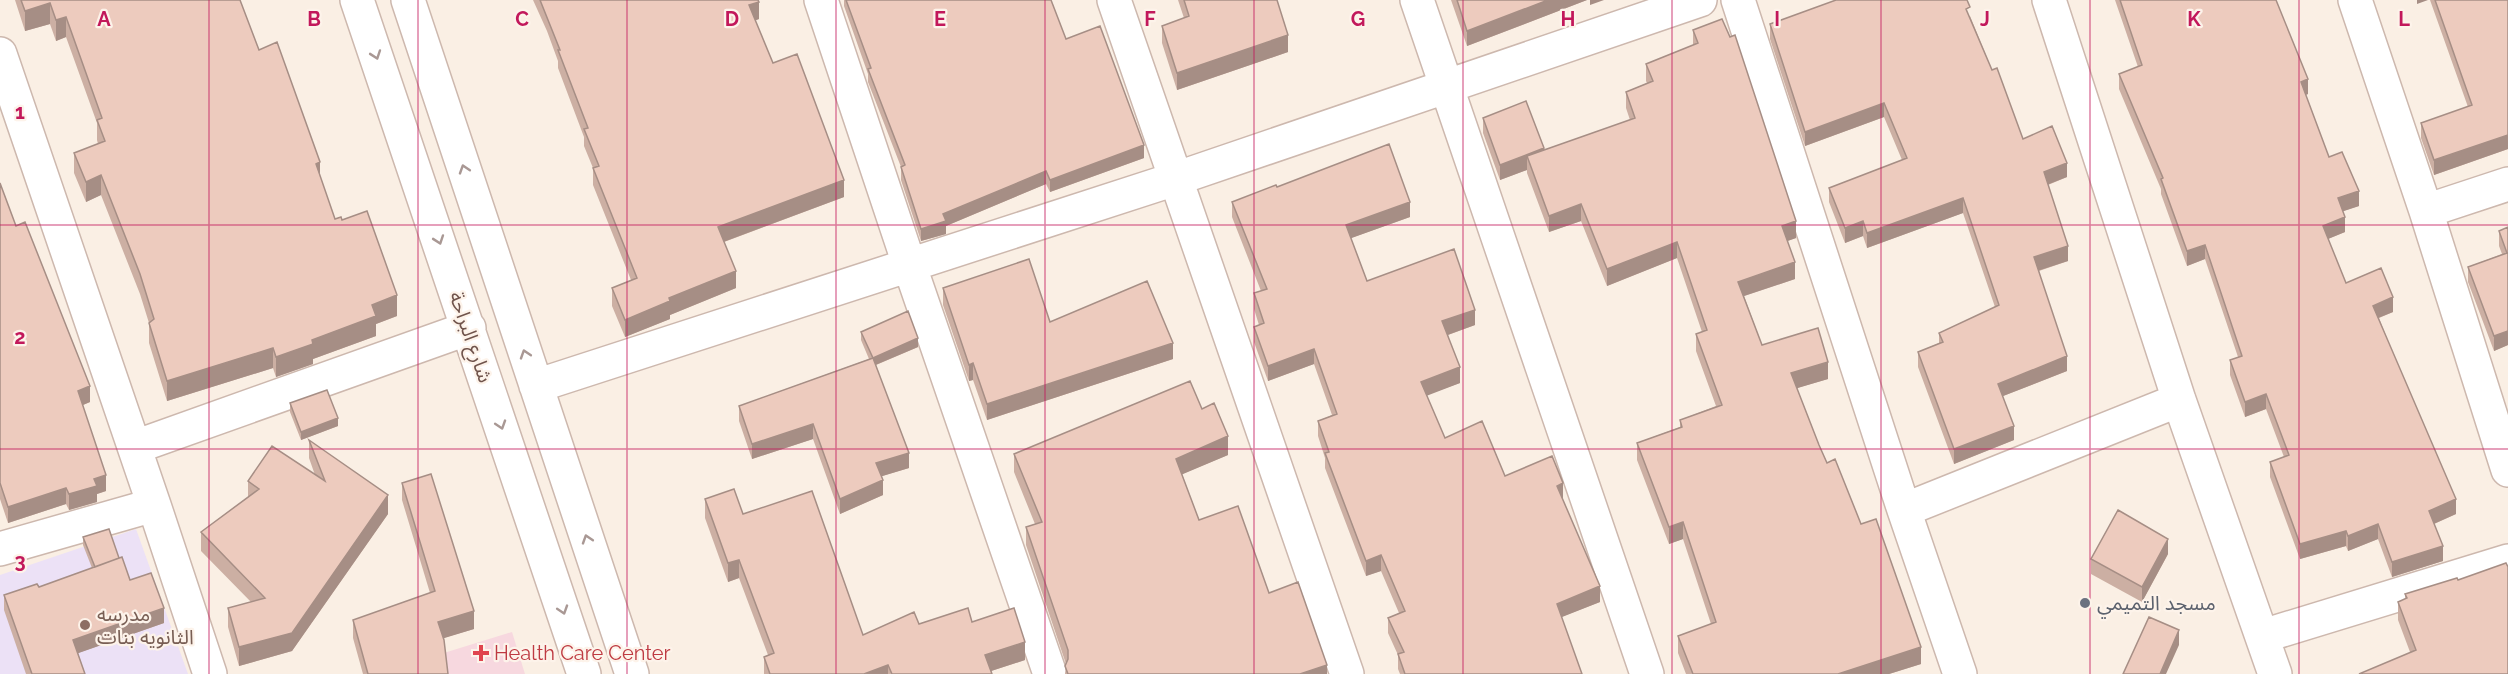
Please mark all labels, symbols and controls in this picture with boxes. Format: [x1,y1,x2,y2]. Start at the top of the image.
text: A [97,7,111,31]
text: B [307,7,321,31]
text: C [515,7,529,31]
text: D [725,7,739,31]
text: E [934,7,946,31]
text: F [1144,7,1156,31]
text: G [1351,7,1365,31]
text: H [1561,7,1575,31]
text: I [1774,7,1780,31]
text: J [1980,7,1990,31]
text: K [2187,7,2201,31]
text: L [2398,7,2410,31]
one-way arrow [368,49,381,60]
text: 1 [15,100,25,124]
one-way arrow [458,164,471,175]
one-way arrow [431,234,444,245]
street label: شارع البراحة [441,288,498,387]
text: 2 [14,325,26,349]
one-way arrow [520,349,532,360]
one-way arrow [494,419,506,430]
one-way arrow [582,534,594,545]
text: 3 [14,549,26,573]
place label: مسجد التميمي [2097,591,2216,619]
marker: مسجد التميمي [2078,596,2092,610]
place label: مدرسه الثانويه بنات [97,602,194,649]
one-way arrow [555,604,568,615]
marker: مدرسه الثانويه بنات [78,618,92,632]
place label: Health Care Center [494,641,671,665]
marker: Health Care Center [472,644,490,662]

